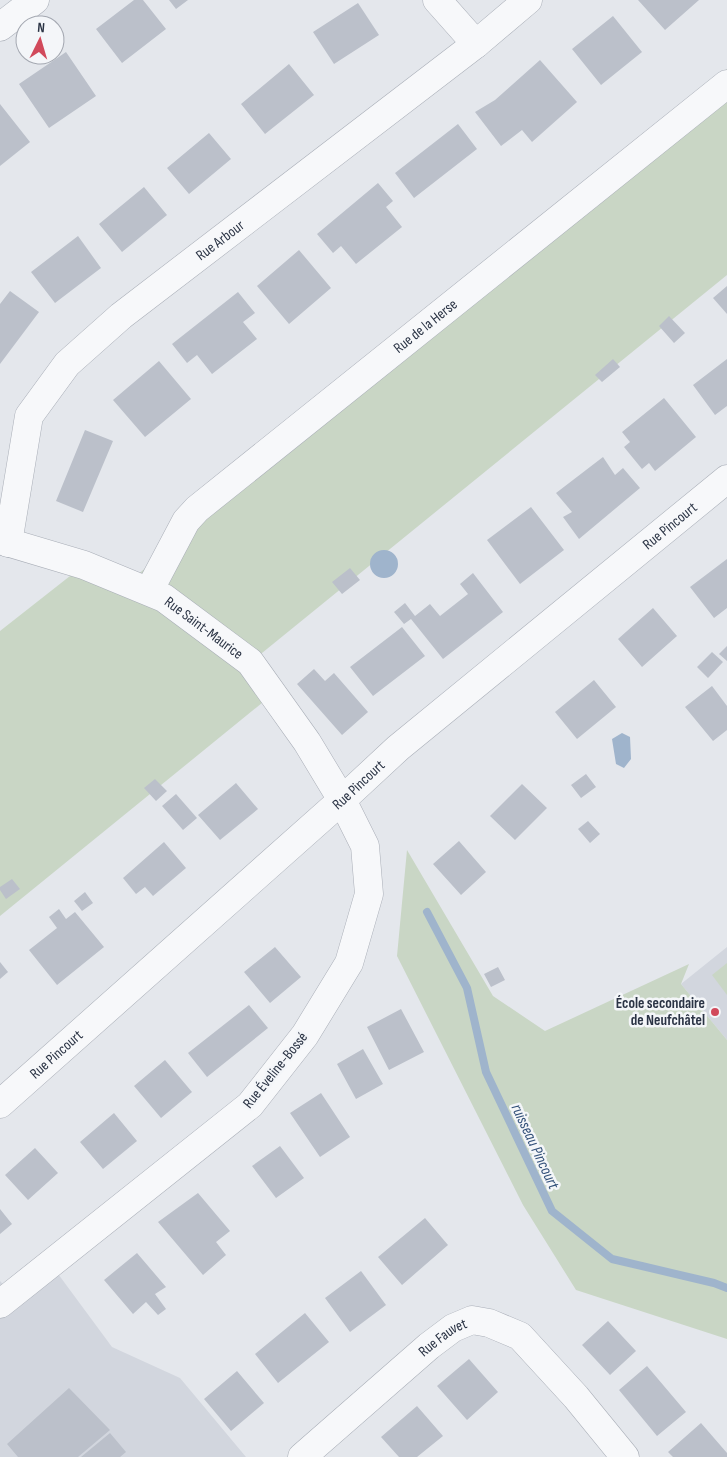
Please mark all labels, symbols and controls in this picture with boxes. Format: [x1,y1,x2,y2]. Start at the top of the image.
north arrow [15,15,65,65]
text: N [37,19,46,36]
street label: Rue Arbour [192,216,249,265]
street label: Rue de la Herse [390,295,461,358]
street label: Rue Pincourt [639,498,701,554]
street label: Rue Saint-Maurice [161,593,247,664]
street label: Rue Pincourt [329,756,389,814]
place label: École secondaire de Neufchâtel [616,994,705,1030]
marker: École secondaire de Neufchâtel [709,1006,721,1018]
street label: Rue Pincourt [26,1026,87,1083]
street label: Rue Éveline-Bossé [239,1028,312,1112]
water label: ruisseau Pincourt [507,1101,563,1193]
street label: Rue Fauvet [415,1314,470,1361]

